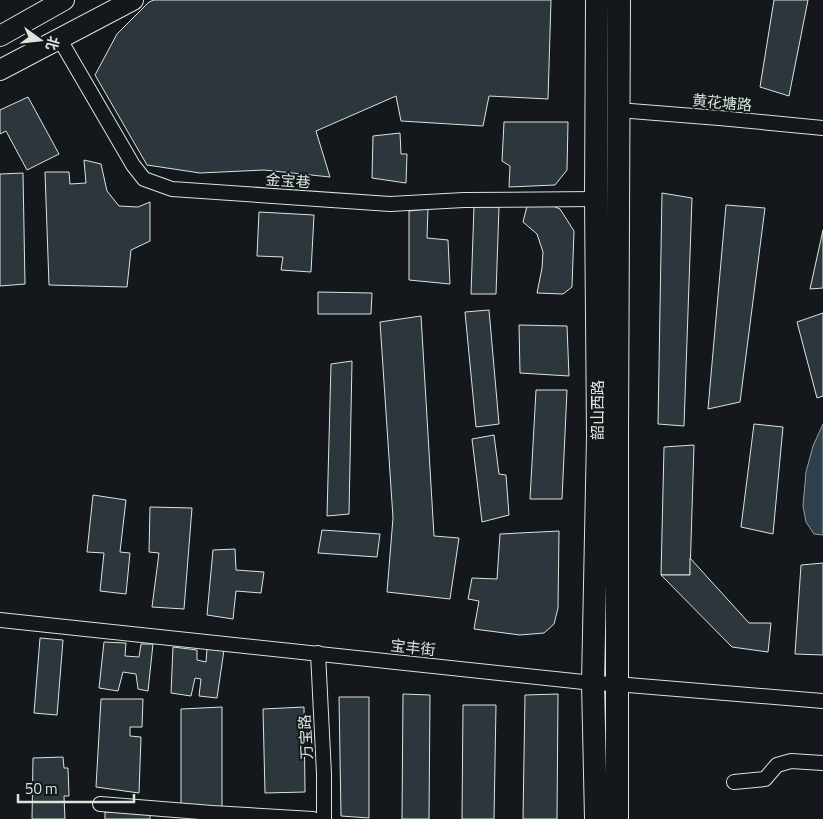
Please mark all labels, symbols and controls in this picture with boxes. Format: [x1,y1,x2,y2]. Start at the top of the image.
north arrow [15,15,65,65]
text: 北 [41,34,65,53]
street label: 黄花塘路 [691,88,753,117]
street label: 金宝巷 [265,167,311,194]
street label: 韶山西路 [586,380,609,440]
street label: 宝丰街 [389,634,437,661]
street label: 万宝路 [293,714,318,760]
scale bar [18,772,134,804]
text: 50 m [25,777,58,800]

